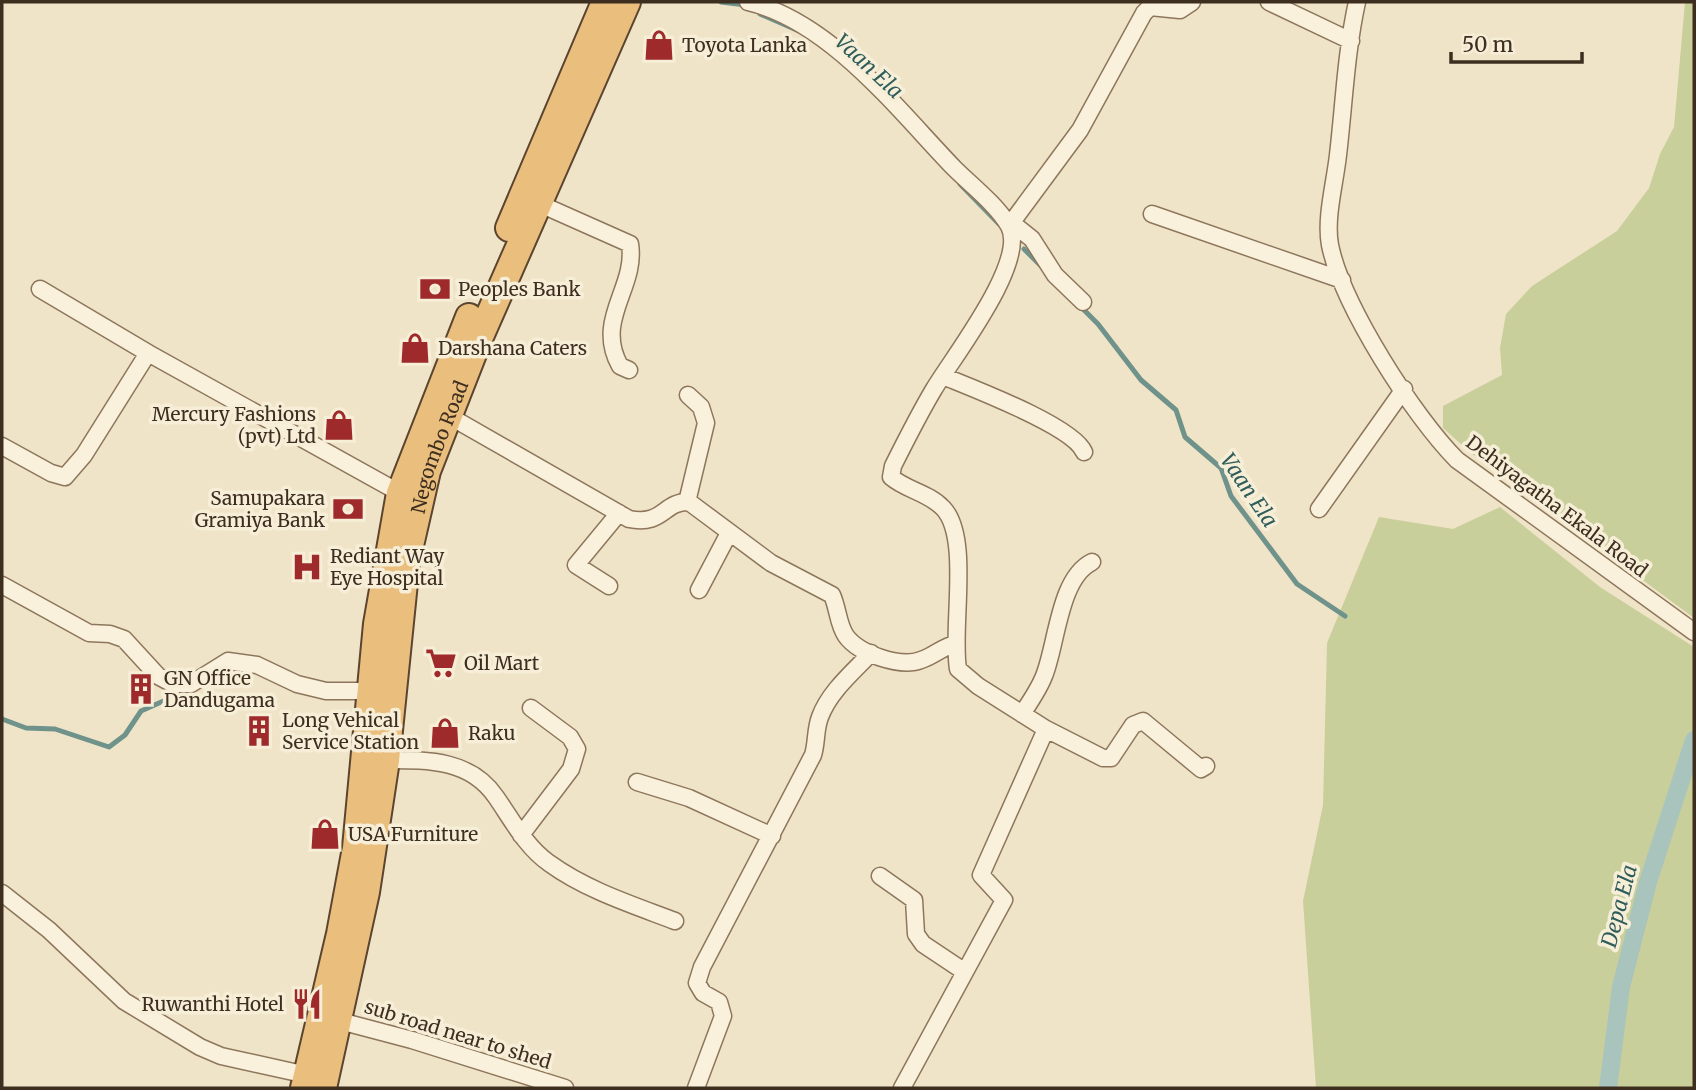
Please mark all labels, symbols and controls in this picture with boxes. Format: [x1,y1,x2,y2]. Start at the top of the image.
scale bar [1451,21,1582,65]
shop icon: Toyota Lanka [642,28,676,62]
water label: Vaan Ela [829,28,909,104]
text: 50 m [1462,31,1513,58]
place label: Toyota Lanka [682,33,807,57]
bank icon: Peoples Bank [418,272,452,306]
place label: Peoples Bank [458,277,581,301]
shop icon: Darshana Caters [398,331,432,365]
place label: Darshana Caters [438,336,587,360]
street label: Negombo Road [406,377,473,516]
place label: Mercury Fashions (pvt) Ltd [152,402,316,448]
shop icon: Mercury Fashions (pvt) Ltd [322,408,356,442]
street label: Dehiyagatha Ekala Road [1462,430,1652,582]
water label: Vaan Ela [1214,448,1284,532]
place label: Samupakara Gramiya Bank [195,486,325,532]
bank icon: Samupakara Gramiya Bank [331,492,365,526]
place label: Rediant Way Eye Hospital [330,544,444,590]
hospital icon: Rediant Way Eye Hospital [290,550,324,584]
supermarket icon: Oil Mart [424,646,458,680]
place label: Oil Mart [464,651,540,675]
place label: GN Office Dandugama [164,666,275,712]
building icon: GN Office Dandugama [124,672,158,706]
place label: Long Vehical Service Station [282,708,420,754]
building icon: Long Vehical Service Station [242,714,276,748]
shop icon: Raku [428,716,462,750]
place label: Raku [468,721,515,745]
shop icon: USA Furniture [308,817,342,851]
place label: USA Furniture [348,822,478,846]
water label: Depa Ela [1595,862,1643,951]
restaurant icon: Ruwanthi Hotel [290,987,324,1021]
place label: Ruwanthi Hotel [142,992,284,1016]
street label: sub road near to shed [362,994,554,1074]

